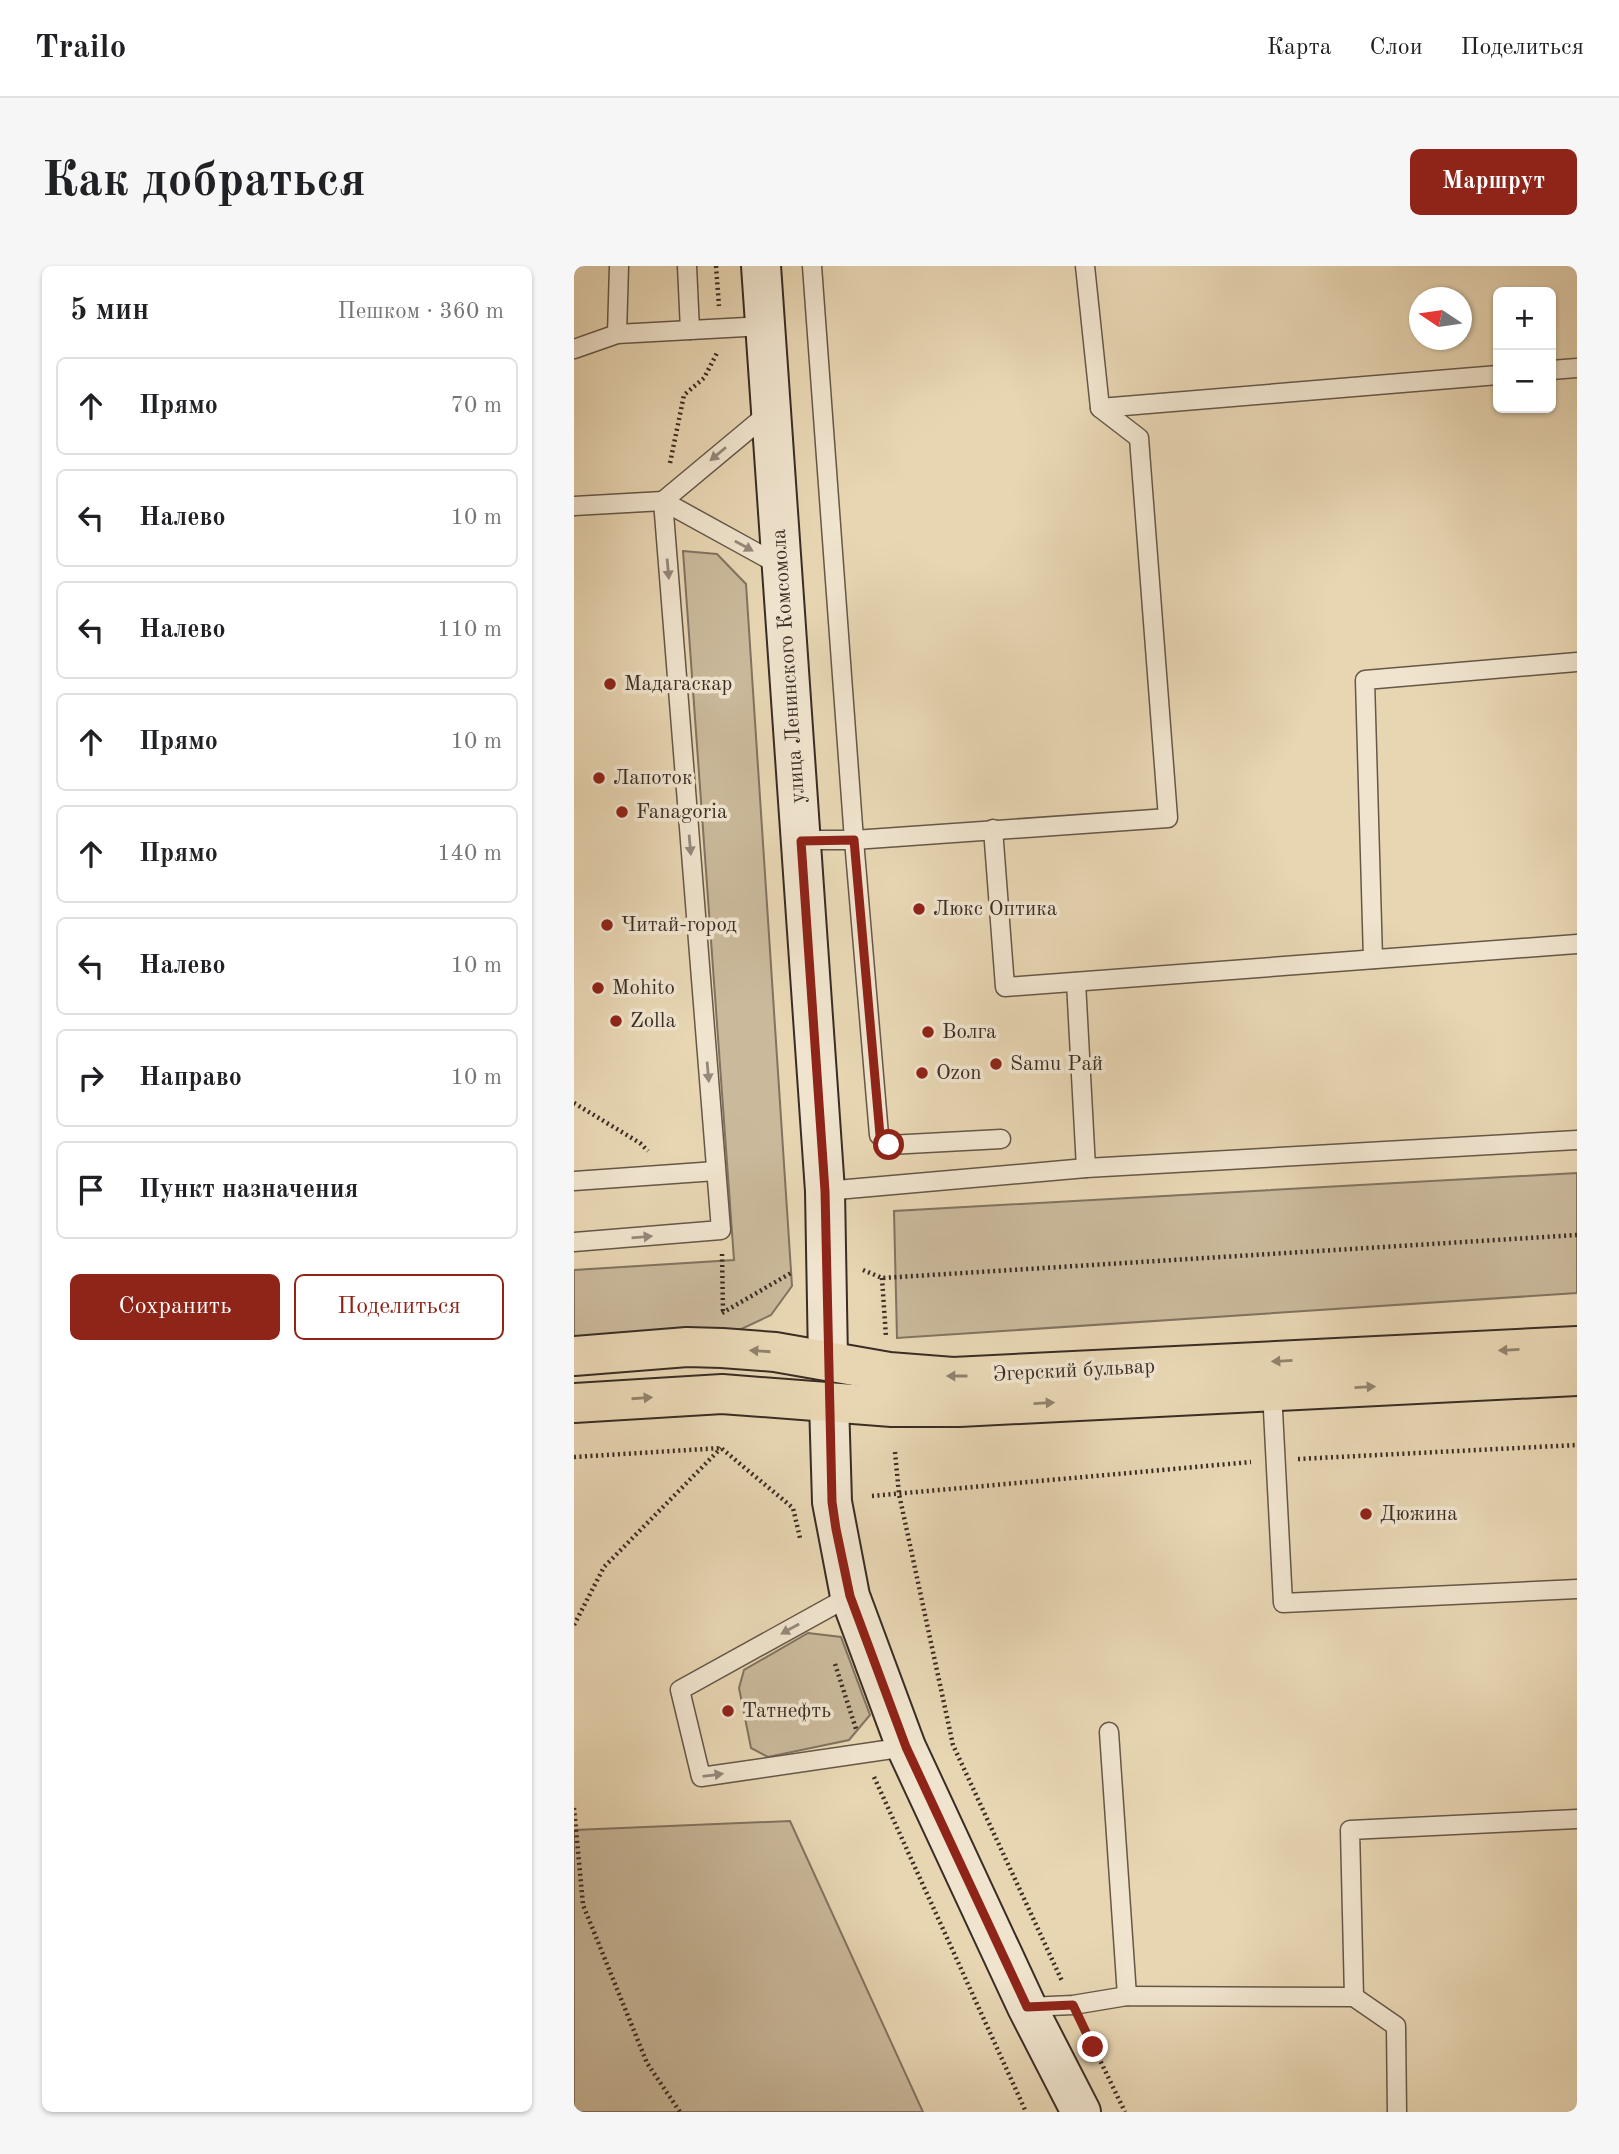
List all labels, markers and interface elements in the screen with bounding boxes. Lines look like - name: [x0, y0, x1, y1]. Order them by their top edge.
- text: Trailo: [35, 32, 126, 65]
- text: Карта: [1267, 36, 1332, 60]
- text: Слои: [1370, 36, 1423, 60]
- text: Поделиться: [1461, 36, 1584, 60]
- button: Маршрут: [1410, 149, 1577, 215]
- text: Как добраться: [42, 158, 366, 207]
- north arrow: [1409, 287, 1472, 350]
- map controls: [1493, 287, 1556, 413]
- button: +: [1493, 287, 1556, 350]
- text: 5 мин: [70, 296, 149, 326]
- text: Пешком · 360 m: [338, 300, 504, 323]
- button: −: [1493, 350, 1556, 413]
- icon: ahead: [72, 387, 110, 425]
- text: Прямо: [139, 393, 218, 419]
- text: 70 m: [451, 394, 502, 417]
- one-way arrow: [710, 447, 728, 462]
- icon: left: [72, 499, 110, 537]
- text: Налево: [139, 505, 226, 531]
- text: 10 m: [451, 506, 502, 529]
- street label: улица Ленинского Комсомола: [769, 528, 809, 804]
- one-way arrow: [734, 540, 754, 552]
- one-way arrow: [663, 558, 674, 580]
- icon: left: [72, 611, 110, 649]
- text: Налево: [139, 617, 226, 643]
- text: 110 m: [437, 618, 502, 641]
- place label: Мадагаскар: [624, 674, 732, 695]
- marker: Мадагаскар: [602, 676, 618, 692]
- icon: ahead: [72, 723, 110, 761]
- text: Прямо: [139, 729, 218, 755]
- text: 10 m: [451, 730, 502, 753]
- place label: Лапоток: [613, 768, 693, 789]
- marker: Лапоток: [591, 770, 607, 786]
- place label: Fanagoria: [636, 802, 727, 823]
- marker: Fanagoria: [614, 804, 630, 820]
- one-way arrow: [685, 834, 696, 856]
- icon: ahead: [72, 835, 110, 873]
- text: Прямо: [139, 841, 218, 867]
- text: 140 m: [437, 842, 502, 865]
- place label: Люкс Оптика: [933, 899, 1057, 920]
- marker: Люкс Оптика: [911, 901, 927, 917]
- place label: Читай-город: [621, 915, 737, 936]
- marker: Читай-город: [599, 917, 615, 933]
- icon: left: [72, 947, 110, 985]
- text: Налево: [139, 953, 226, 979]
- text: 10 m: [451, 954, 502, 977]
- place label: Mohito: [612, 978, 675, 999]
- marker: Mohito: [590, 980, 606, 996]
- place label: Zolla: [630, 1011, 676, 1032]
- marker: Zolla: [608, 1013, 624, 1029]
- place label: Волга: [942, 1022, 996, 1043]
- marker: Волга: [920, 1024, 936, 1040]
- place label: Samu Рай: [1010, 1054, 1103, 1075]
- marker: Samu Рай: [988, 1056, 1004, 1072]
- icon: right: [72, 1059, 110, 1097]
- one-way arrow: [703, 1061, 714, 1083]
- place label: Ozon: [936, 1063, 982, 1084]
- text: Направо: [139, 1065, 242, 1091]
- marker: Ozon: [914, 1065, 930, 1081]
- text: 10 m: [451, 1066, 502, 1089]
- route start: [873, 1129, 904, 1160]
- icon: arrive: [72, 1171, 110, 1209]
- text: Пункт назначения: [139, 1177, 358, 1203]
- one-way arrow: [631, 1231, 653, 1242]
- button: Сохранить: [70, 1274, 280, 1340]
- button: Поделиться: [294, 1274, 504, 1340]
- one-way arrow: [1498, 1344, 1520, 1355]
- one-way arrow: [749, 1345, 771, 1356]
- street label: Эгерский бульвар: [992, 1356, 1156, 1386]
- one-way arrow: [1270, 1356, 1292, 1367]
- one-way arrow: [945, 1370, 967, 1382]
- one-way arrow: [1354, 1381, 1376, 1392]
- one-way arrow: [631, 1392, 653, 1403]
- one-way arrow: [1033, 1397, 1055, 1408]
- place label: Дюжина: [1380, 1504, 1458, 1525]
- marker: Дюжина: [1358, 1506, 1374, 1522]
- one-way arrow: [781, 1623, 800, 1635]
- place label: Татнефть: [742, 1701, 831, 1722]
- marker: Татнефть: [720, 1703, 736, 1719]
- one-way arrow: [702, 1769, 724, 1780]
- route end: [1077, 2031, 1108, 2062]

